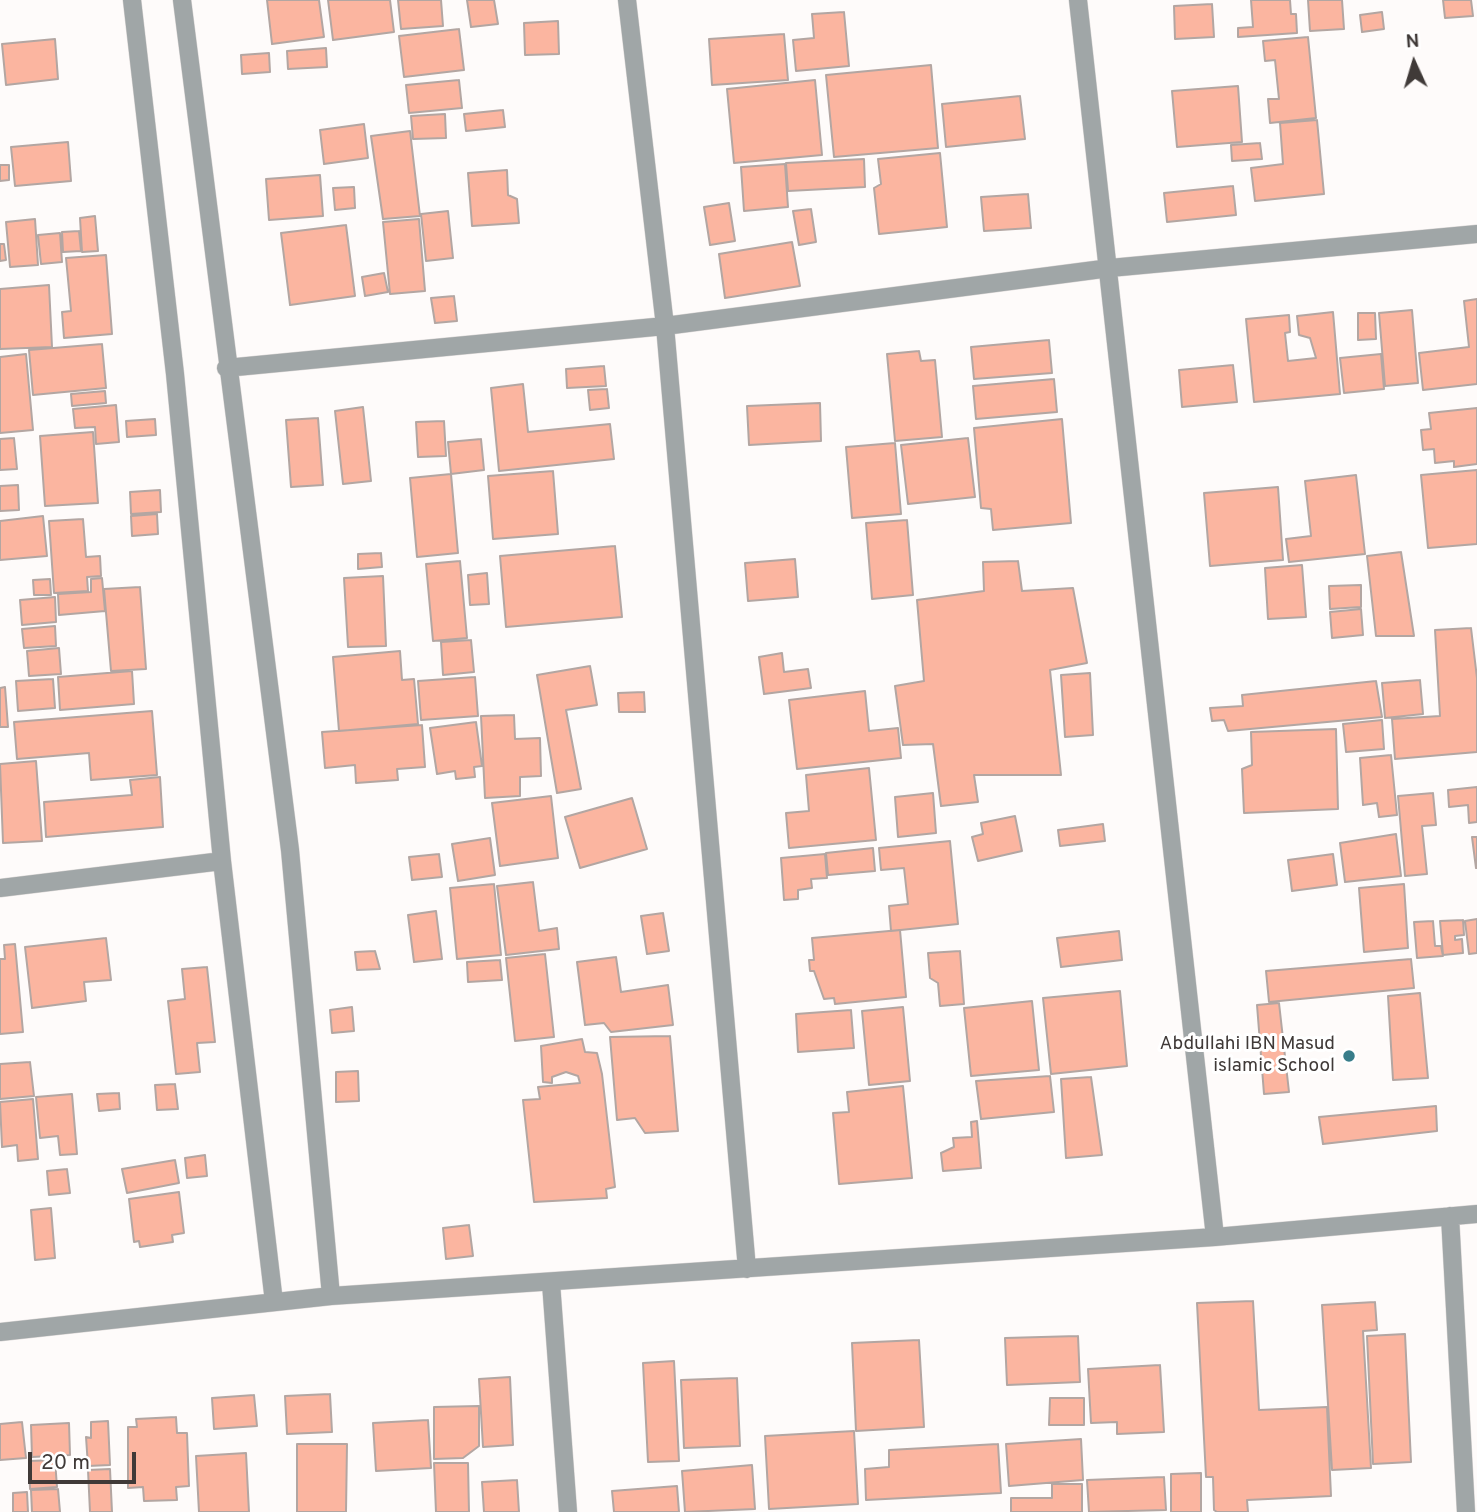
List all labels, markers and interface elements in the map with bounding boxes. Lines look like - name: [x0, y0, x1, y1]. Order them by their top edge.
- north arrow: [1379, 28, 1449, 98]
- text: N: [1405, 30, 1420, 54]
- place label: Abdullahi IBN Masud islamic School: [1160, 1034, 1335, 1078]
- marker: Abdullahi IBN Masud islamic School: [1341, 1048, 1357, 1064]
- scale bar: [32, 1438, 140, 1482]
- text: 20 m: [41, 1450, 90, 1477]

